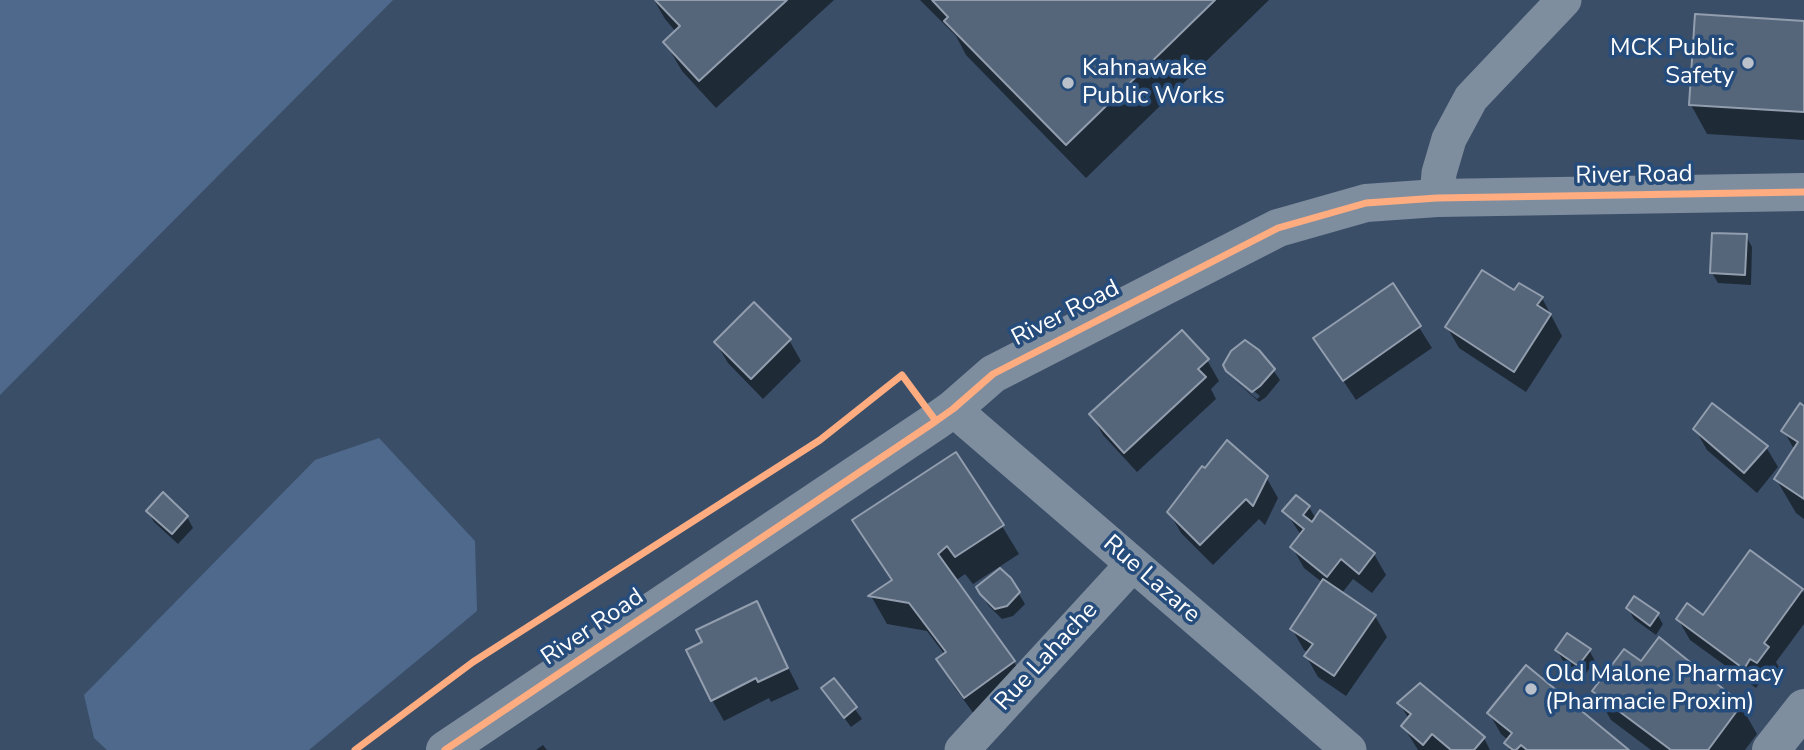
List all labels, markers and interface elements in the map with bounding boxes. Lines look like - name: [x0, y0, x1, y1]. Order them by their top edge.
- place label: MCK Public Safety: [1610, 35, 1734, 91]
- place label: Kahnawake Public Works: [1082, 55, 1225, 111]
- marker: MCK Public Safety: [1740, 55, 1756, 71]
- marker: Kahnawake Public Works: [1060, 75, 1076, 91]
- street label: River Road: [1575, 161, 1693, 191]
- street label: River Road: [1007, 275, 1125, 353]
- street label: Rue Lazare: [1097, 530, 1205, 630]
- street label: River Road: [536, 583, 650, 673]
- street label: Rue Lahache: [989, 597, 1105, 717]
- place label: Old Malone Pharmacy (Pharmacie Proxim): [1545, 661, 1784, 717]
- marker: Old Malone Pharmacy (Pharmacie Proxim): [1523, 681, 1539, 697]

